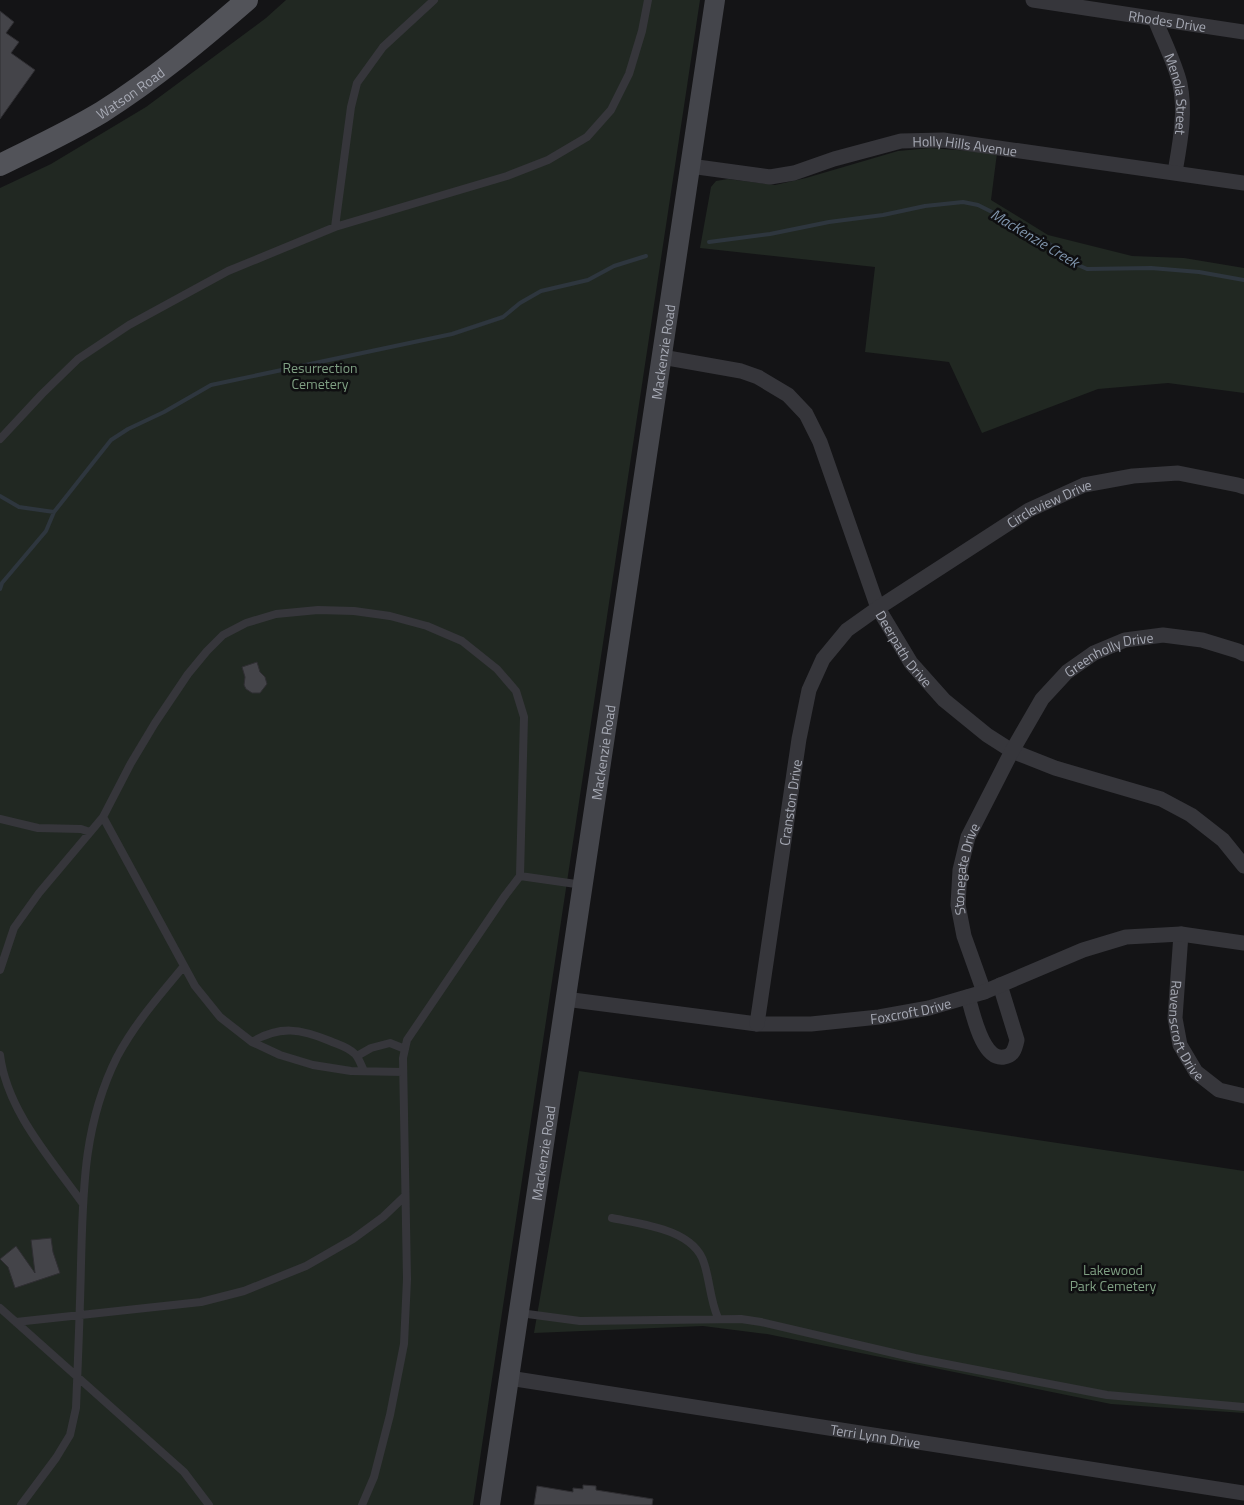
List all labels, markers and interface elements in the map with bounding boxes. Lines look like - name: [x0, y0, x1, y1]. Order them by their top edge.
- street label: Rhodes Drive: [1127, 4, 1208, 37]
- street label: Menola Street: [1160, 50, 1193, 136]
- street label: Watson Road: [92, 61, 169, 124]
- street label: Holly Hills Avenue: [912, 130, 1019, 161]
- water label: MacKenzie Creek: [987, 203, 1085, 275]
- street label: Mackenzie Road: [645, 303, 680, 401]
- park label: Resurrection Cemetery: [282, 357, 358, 394]
- street label: Circleview Drive: [1002, 473, 1093, 533]
- street label: Deerpath Drive: [871, 606, 938, 691]
- street label: Greenholly Drive: [1059, 626, 1154, 682]
- street label: Mackenzie Road: [585, 703, 620, 801]
- street label: Cranston Drive: [773, 758, 806, 847]
- street label: Stonegate Drive: [947, 819, 984, 917]
- street label: Ravenscroft Drive: [1165, 980, 1209, 1085]
- street label: Foxcroft Drive: [869, 992, 953, 1028]
- street label: Mackenzie Road: [525, 1104, 560, 1202]
- park label: Lakewood Park Cemetery: [1070, 1259, 1157, 1296]
- street label: Terri Lynn Drive: [829, 1418, 922, 1453]

